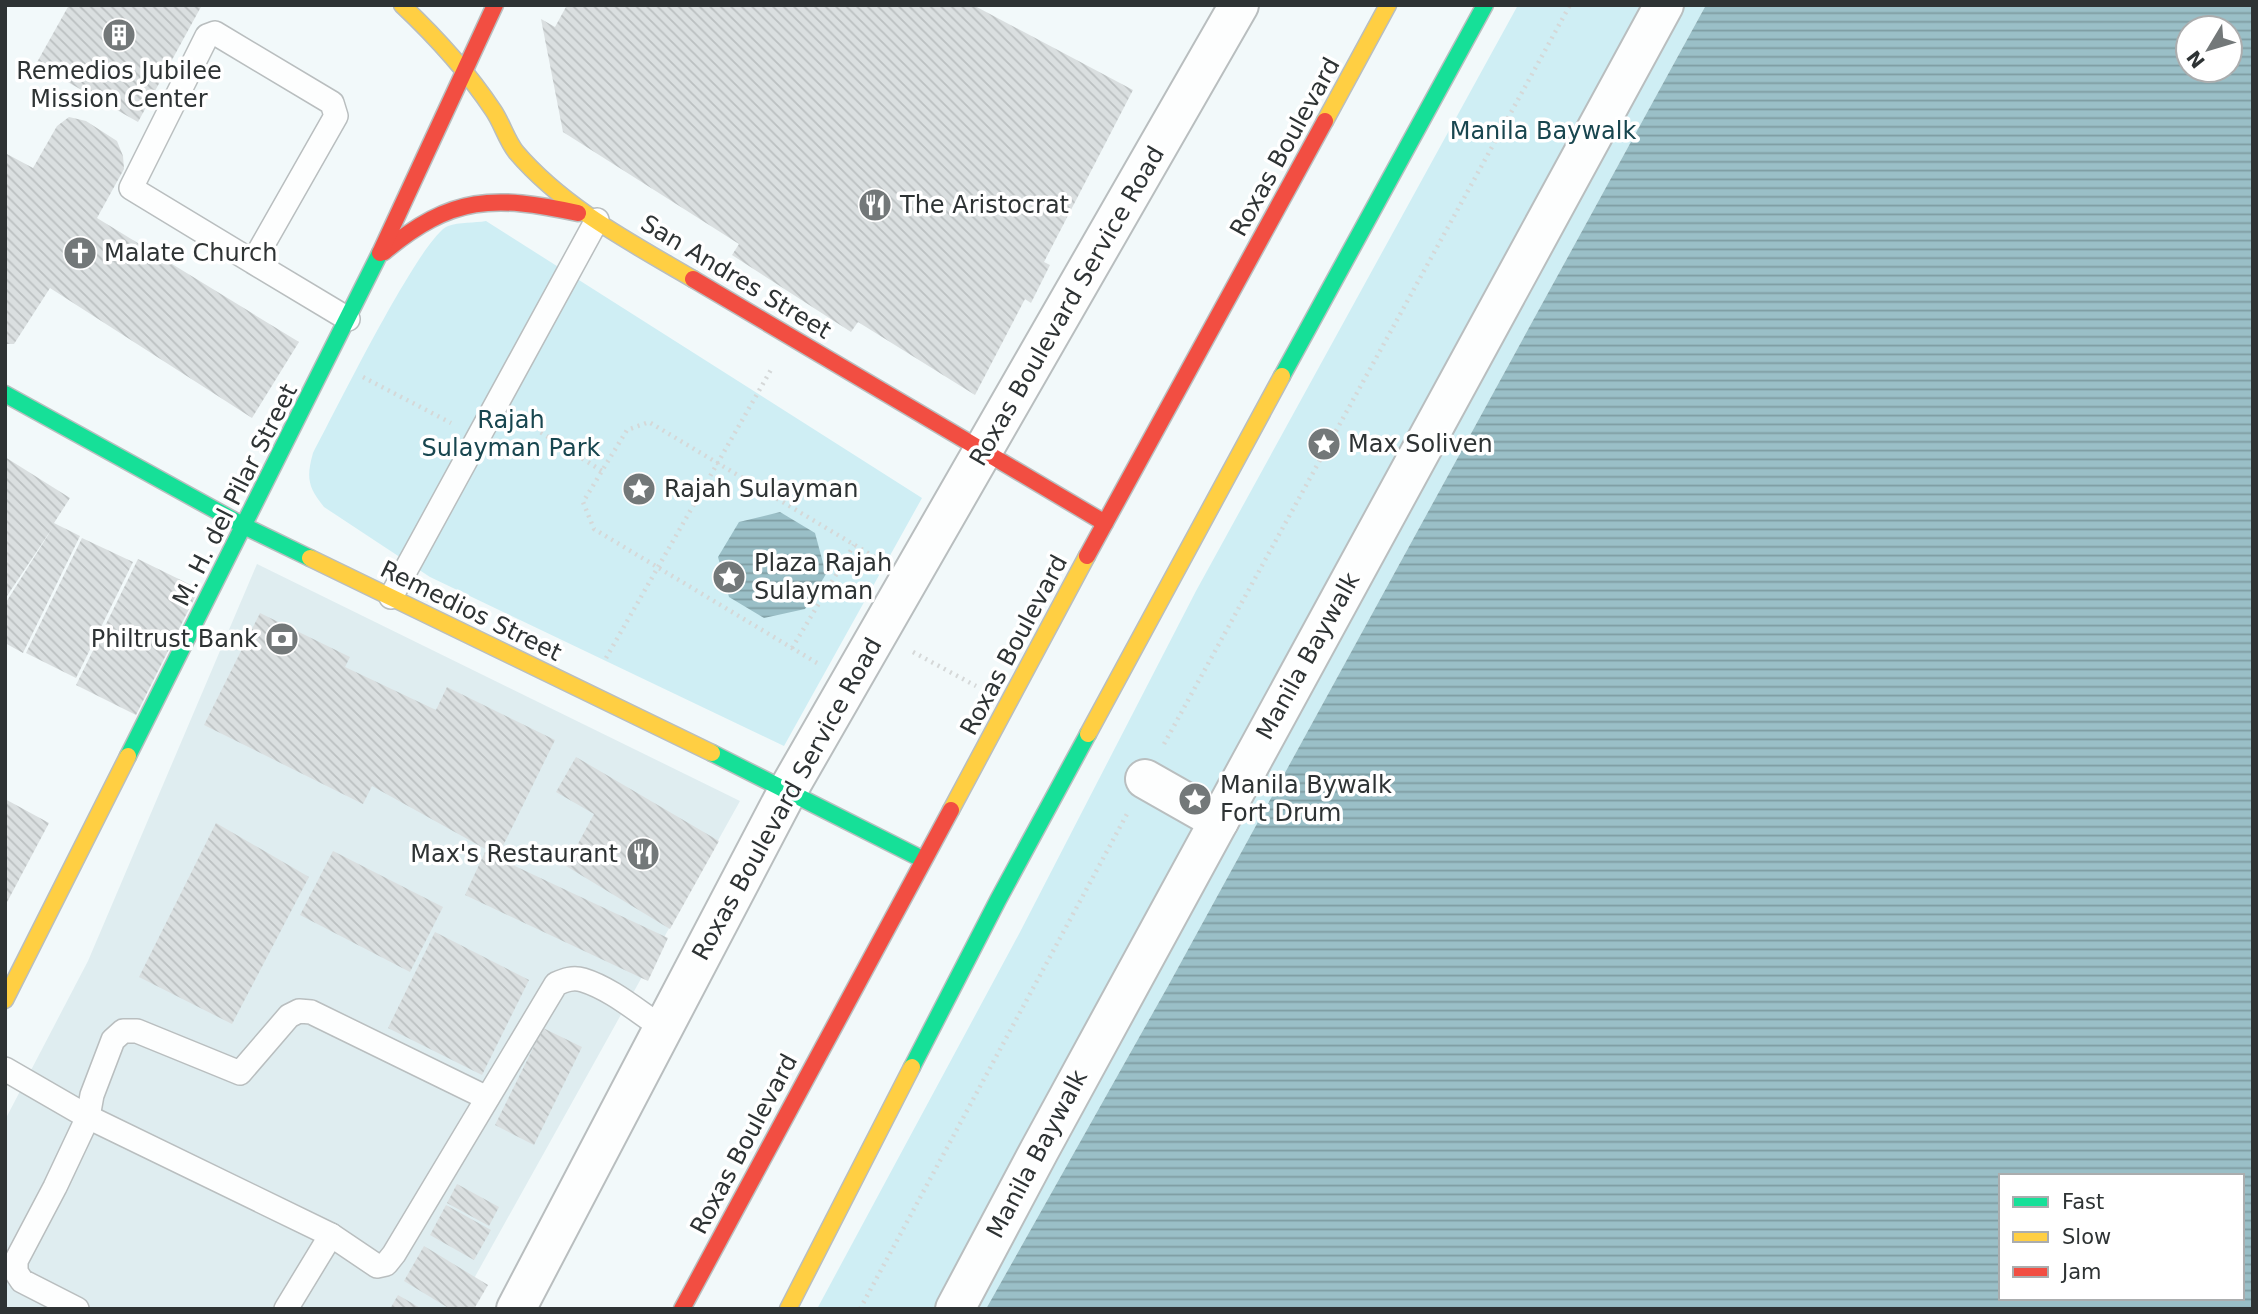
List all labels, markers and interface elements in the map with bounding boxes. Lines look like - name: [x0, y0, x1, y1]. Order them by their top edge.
- north arrow: [2174, 14, 2244, 84]
- building icon: Remedios Jubilee Mission Center: [100, 16, 138, 54]
- text: N: [2182, 46, 2209, 73]
- street label: Roxas Boulevard: [1224, 53, 1346, 241]
- place label: Remedios Jubilee Mission Center: [16, 57, 222, 113]
- park label: Manila Baywalk: [1450, 117, 1636, 145]
- street label: Roxas Boulevard Service Road: [964, 141, 1170, 471]
- restaurant icon: The Aristocrat: [856, 186, 894, 224]
- place label: The Aristocrat: [899, 191, 1069, 219]
- street label: San Andres Street: [636, 209, 836, 345]
- church icon: Malate Church: [61, 234, 99, 272]
- place label: Malate Church: [104, 239, 278, 267]
- street label: M. H. del Pilar Street: [167, 379, 303, 611]
- park label: Rajah Sulayman Park: [422, 406, 601, 462]
- place icon: Max Soliven: [1305, 425, 1343, 463]
- place label: Max Soliven: [1348, 430, 1493, 458]
- place icon: Rajah Sulayman: [620, 470, 658, 508]
- place label: Rajah Sulayman: [664, 475, 858, 503]
- place label: Plaza Rajah Sulayman: [754, 549, 892, 605]
- street label: Roxas Boulevard: [955, 550, 1073, 740]
- street label: Remedios Street: [376, 555, 566, 667]
- place icon: Plaza Rajah Sulayman: [710, 558, 748, 596]
- street label: Manila Baywalk: [1251, 568, 1366, 744]
- bank icon: Philtrust Bank: [263, 620, 301, 658]
- place label: Philtrust Bank: [91, 625, 258, 653]
- street label: Roxas Boulevard Service Road: [686, 633, 888, 965]
- place label: Manila Bywalk Fort Drum: [1220, 771, 1392, 827]
- place icon: Manila Bywalk Fort Drum: [1176, 780, 1214, 818]
- restaurant icon: Max's Restaurant: [624, 835, 662, 873]
- place label: Max's Restaurant: [410, 840, 618, 868]
- street label: Roxas Boulevard: [685, 1049, 803, 1239]
- street label: Manila Baywalk: [981, 1065, 1093, 1243]
- legend: [1999, 1174, 2244, 1300]
- text: Fast: [2062, 1190, 2104, 1214]
- text: Slow: [2062, 1225, 2111, 1249]
- text: Jam: [2060, 1260, 2102, 1284]

